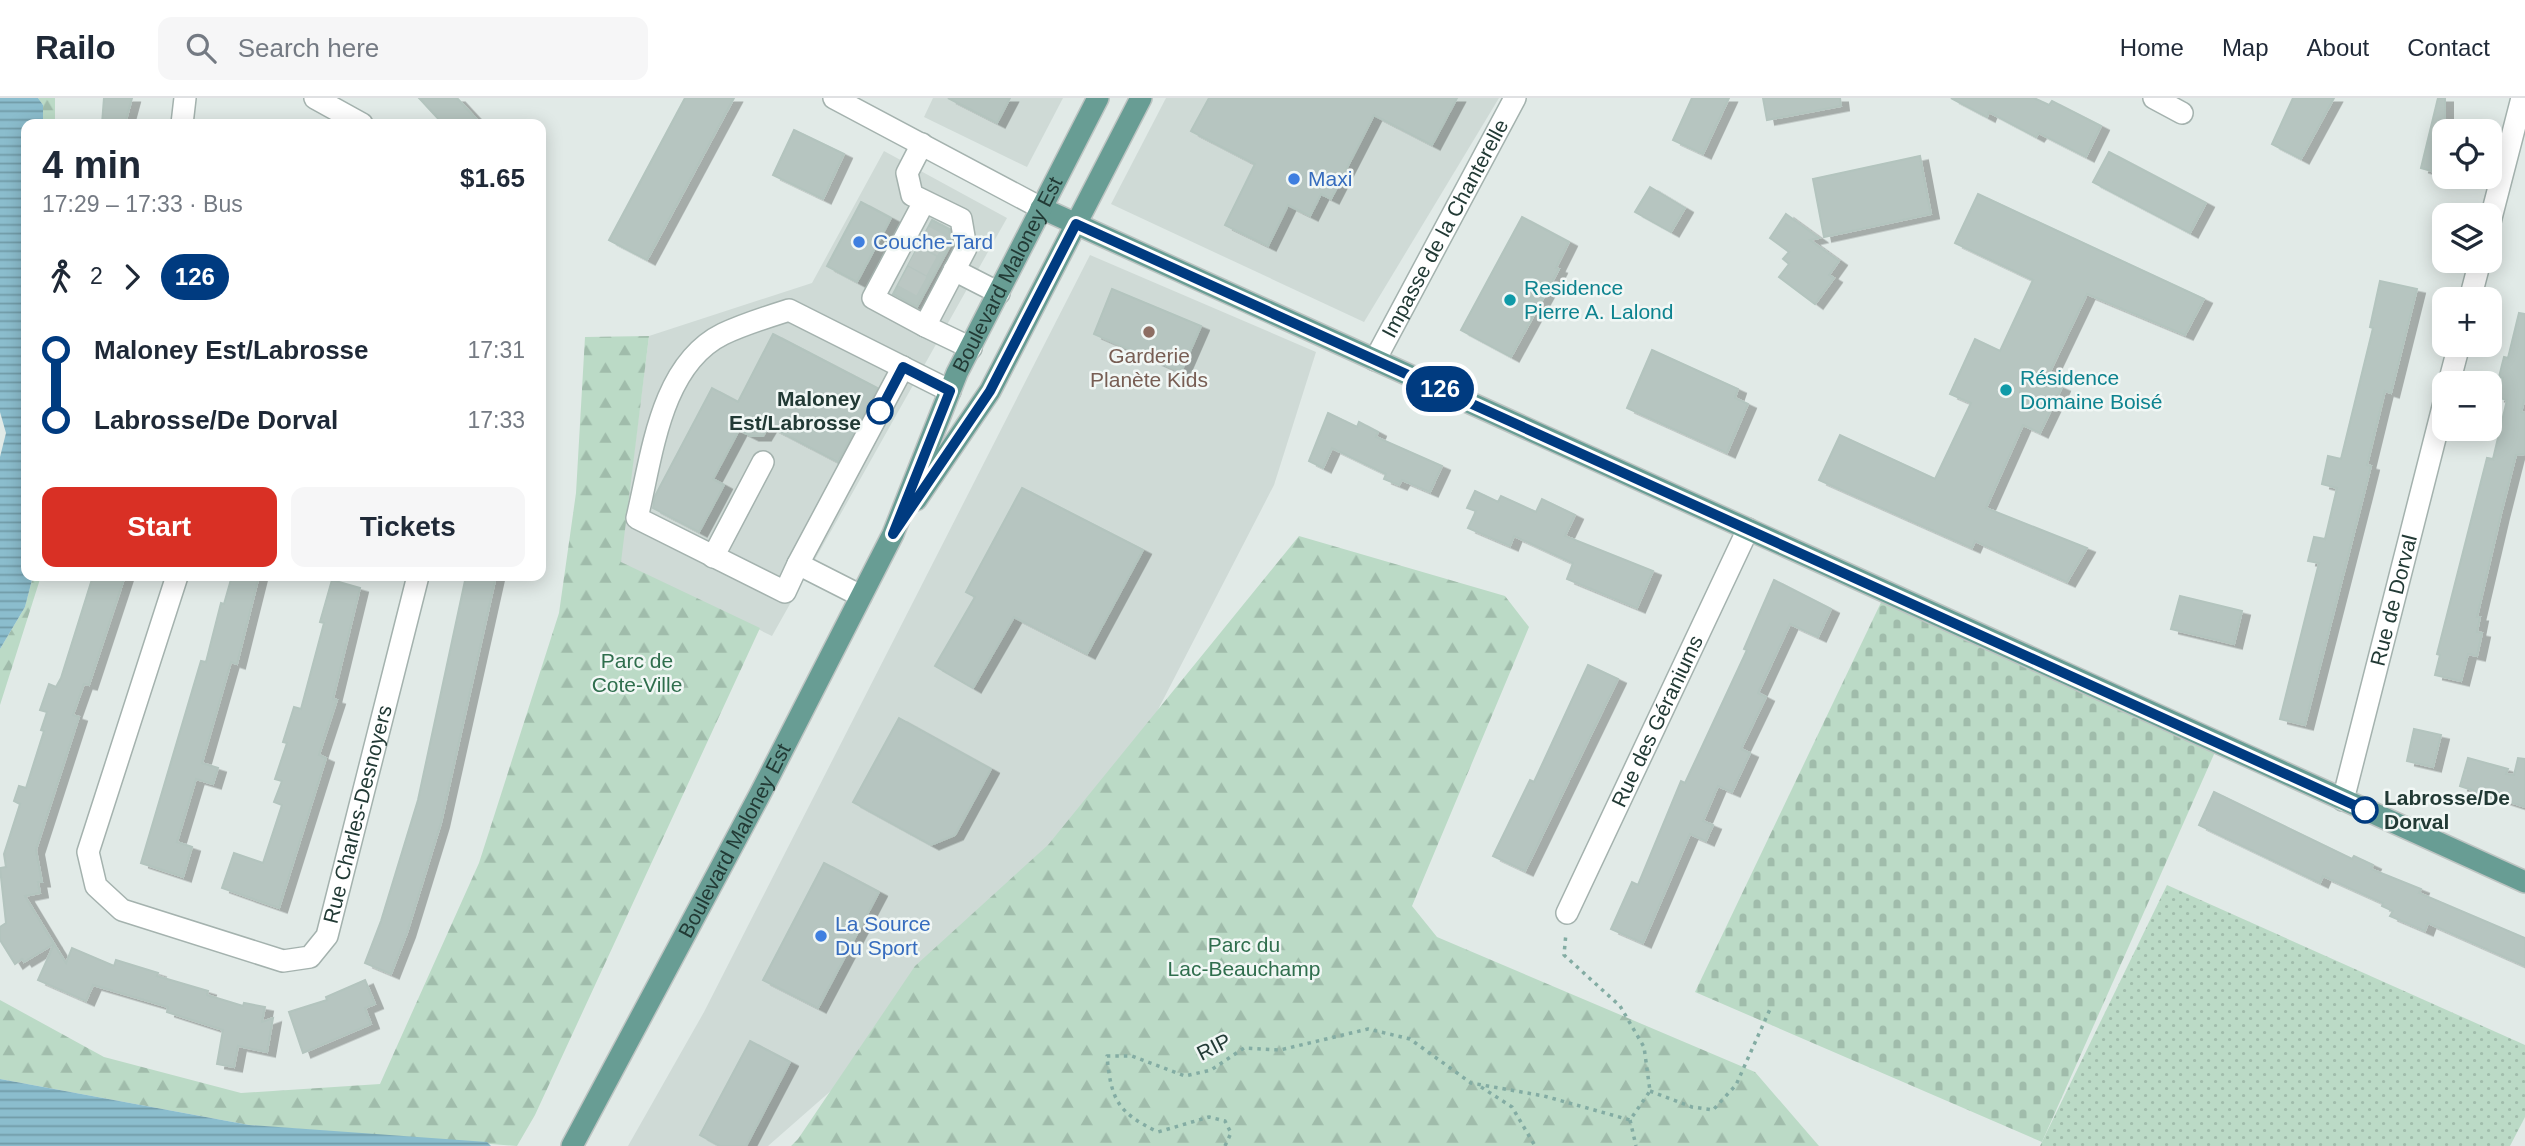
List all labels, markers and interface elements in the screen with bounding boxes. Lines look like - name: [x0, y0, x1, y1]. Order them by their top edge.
- search box: [158, 17, 648, 80]
- text: Railo: [35, 29, 116, 66]
- icon: search: [182, 29, 220, 67]
- text: Search here: [238, 33, 379, 63]
- text: Home: [2120, 34, 2184, 61]
- text: Map: [2222, 34, 2269, 61]
- text: About: [2307, 34, 2369, 61]
- text: Contact: [2407, 34, 2490, 61]
- street label: Impasse de la Chanterelle: [1377, 115, 1512, 341]
- map controls: [2432, 119, 2502, 441]
- button: locate: [2432, 119, 2502, 189]
- text: 4 min: [42, 144, 141, 186]
- text: $1.65: [460, 163, 525, 193]
- place label: Maxi: [1308, 167, 1352, 190]
- marker: Maxi: [1286, 171, 1302, 187]
- street label: Boulevard Maloney Est: [948, 173, 1067, 376]
- text: 17:29 – 17:33 · Bus: [42, 191, 243, 217]
- button: layers: [2432, 203, 2502, 273]
- place label: Couche-Tard: [873, 230, 993, 253]
- marker: Couche-Tard: [851, 234, 867, 250]
- icon: walk: [42, 258, 80, 296]
- icon: forward: [113, 258, 151, 296]
- text: 2: [90, 263, 103, 289]
- text: 126: [175, 263, 215, 290]
- place label: Residence Pierre A. Lalond: [1524, 276, 1673, 323]
- button: +: [2432, 287, 2502, 357]
- marker: Residence Pierre A. Lalond: [1502, 292, 1518, 308]
- marker: Garderie Planète Kids: [1141, 324, 1157, 340]
- text: Maloney Est/Labrosse: [94, 335, 369, 365]
- text: 17:31: [467, 337, 525, 363]
- place label: Garderie Planète Kids: [1090, 344, 1208, 391]
- line badge: 126: [1400, 366, 1480, 412]
- place label: Résidence Domaine Boisé: [2020, 366, 2162, 413]
- button: −: [2432, 371, 2502, 441]
- text: 126: [1420, 375, 1460, 402]
- marker: Résidence Domaine Boisé: [1998, 382, 2014, 398]
- place label: Maloney Est/Labrosse: [729, 387, 861, 434]
- marker: Maloney Est/Labrosse: [867, 398, 893, 424]
- text: Labrosse/De Dorval: [94, 405, 338, 435]
- text: 17:33: [467, 407, 525, 433]
- button: Start: [42, 487, 277, 567]
- button: Tickets: [291, 487, 525, 567]
- street label: Rue de Dorval: [2366, 532, 2421, 668]
- street label: Rue des Géraniums: [1607, 632, 1707, 810]
- park label: Parc de Cote-Ville: [592, 649, 682, 696]
- street label: Rue Charles-Desnoyers: [319, 703, 396, 926]
- street label: Boulevard Maloney Est: [674, 739, 795, 941]
- place label: Labrosse/De Dorval: [2384, 786, 2510, 833]
- marker: Labrosse/De Dorval: [2352, 797, 2378, 823]
- place label: La Source Du Sport: [835, 912, 931, 959]
- marker: La Source Du Sport: [813, 928, 829, 944]
- park label: Parc du Lac-Beauchamp: [1168, 933, 1320, 980]
- street label: RIP: [1193, 1028, 1235, 1065]

